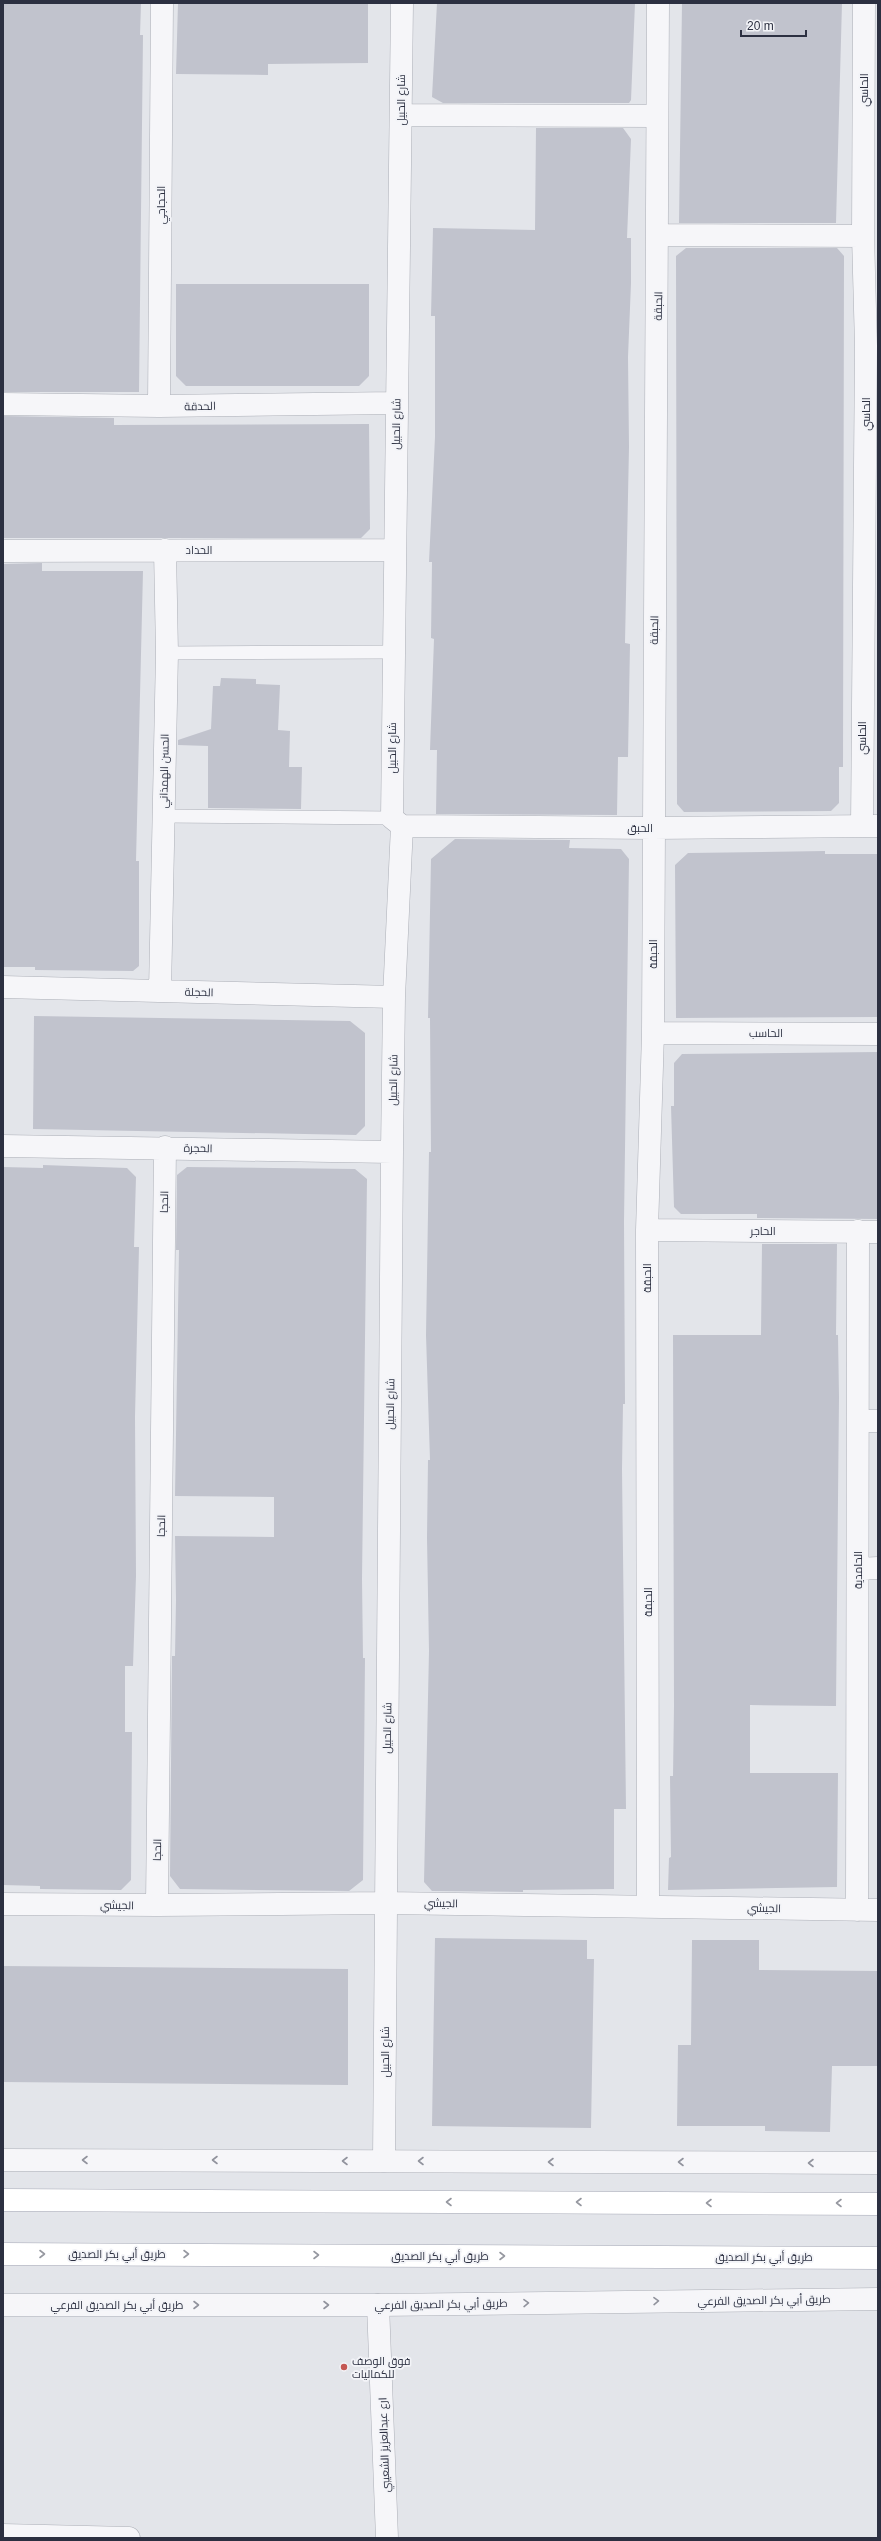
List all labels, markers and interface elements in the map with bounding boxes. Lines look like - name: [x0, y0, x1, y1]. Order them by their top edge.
- scale bar: [741, 12, 806, 38]
- text: 20 m: [747, 19, 774, 33]
- street label: الحاسي: [858, 73, 872, 107]
- street label: شارع الحبيل: [395, 74, 409, 126]
- street label: الحجاجي: [155, 186, 170, 224]
- street label: الحبقة: [652, 291, 664, 321]
- street label: الحاسي: [860, 397, 874, 431]
- street label: شارع الحبيل: [390, 398, 404, 450]
- street label: الحدقة: [184, 400, 216, 412]
- street label: الحداد: [186, 544, 212, 556]
- street label: الحبقة: [648, 615, 660, 645]
- street label: الحاسي: [856, 721, 870, 755]
- street label: شارع الحبيل: [386, 722, 400, 774]
- street label: الحسن الهمذاني: [157, 733, 174, 809]
- street label: الحبق: [627, 822, 653, 835]
- street label: الحبقة: [647, 939, 659, 969]
- street label: الحجلة: [184, 986, 214, 998]
- street label: الحاسب: [749, 1027, 783, 1039]
- street label: شارع الحبيل: [387, 1054, 401, 1106]
- street label: الحجرة: [183, 1142, 213, 1155]
- street label: الحجا: [158, 1191, 170, 1213]
- street label: الحاجر: [749, 1225, 776, 1238]
- street label: الحبقة: [641, 1263, 653, 1293]
- street label: شارع الحبيل: [384, 1378, 398, 1430]
- street label: الحجا: [155, 1515, 167, 1537]
- street label: الحامدية: [852, 1551, 864, 1589]
- street label: الحبقة: [642, 1587, 654, 1617]
- street label: شارع الحبيل: [381, 1702, 395, 1754]
- street label: الحجا: [151, 1839, 163, 1861]
- street label: الجيشي: [424, 1897, 458, 1911]
- street label: الجيشي: [100, 1899, 134, 1913]
- street label: الجيشي: [747, 1902, 781, 1916]
- street label: شارع الحبيل: [379, 2026, 393, 2078]
- one-way arrow: [82, 2156, 88, 2164]
- one-way arrow: [212, 2156, 218, 2164]
- one-way arrow: [342, 2157, 348, 2165]
- one-way arrow: [418, 2157, 424, 2165]
- one-way arrow: [548, 2158, 554, 2166]
- one-way arrow: [678, 2158, 684, 2166]
- one-way arrow: [808, 2159, 814, 2167]
- one-way arrow: [446, 2198, 452, 2206]
- one-way arrow: [576, 2198, 582, 2206]
- one-way arrow: [706, 2199, 712, 2207]
- one-way arrow: [836, 2199, 842, 2207]
- street label: طريق أبي بكر الصديق: [68, 2247, 166, 2263]
- street label: طريق أبي بكر الصديق: [391, 2249, 489, 2265]
- one-way arrow: [39, 2250, 45, 2258]
- one-way arrow: [183, 2250, 189, 2259]
- street label: طريق أبي بكر الصديق: [715, 2250, 813, 2266]
- one-way arrow: [313, 2251, 319, 2259]
- one-way arrow: [499, 2252, 505, 2260]
- street label: طريق أبي بكر الصديق الفرعي: [697, 2292, 831, 2310]
- street label: طريق أبي بكر الصديق الفرعي: [374, 2296, 508, 2314]
- one-way arrow: [653, 2297, 659, 2305]
- street label: طريق أبي بكر الصديق الفرعي: [50, 2298, 184, 2314]
- one-way arrow: [523, 2299, 529, 2307]
- one-way arrow: [193, 2301, 199, 2309]
- one-way arrow: [323, 2301, 329, 2309]
- place label: فوق الوصف للكماليات: [352, 2355, 411, 2380]
- marker: فوق الوصف للكماليات: [339, 2362, 349, 2372]
- street label: ارع عبدالعزيز الشعيبي: [376, 2397, 395, 2493]

